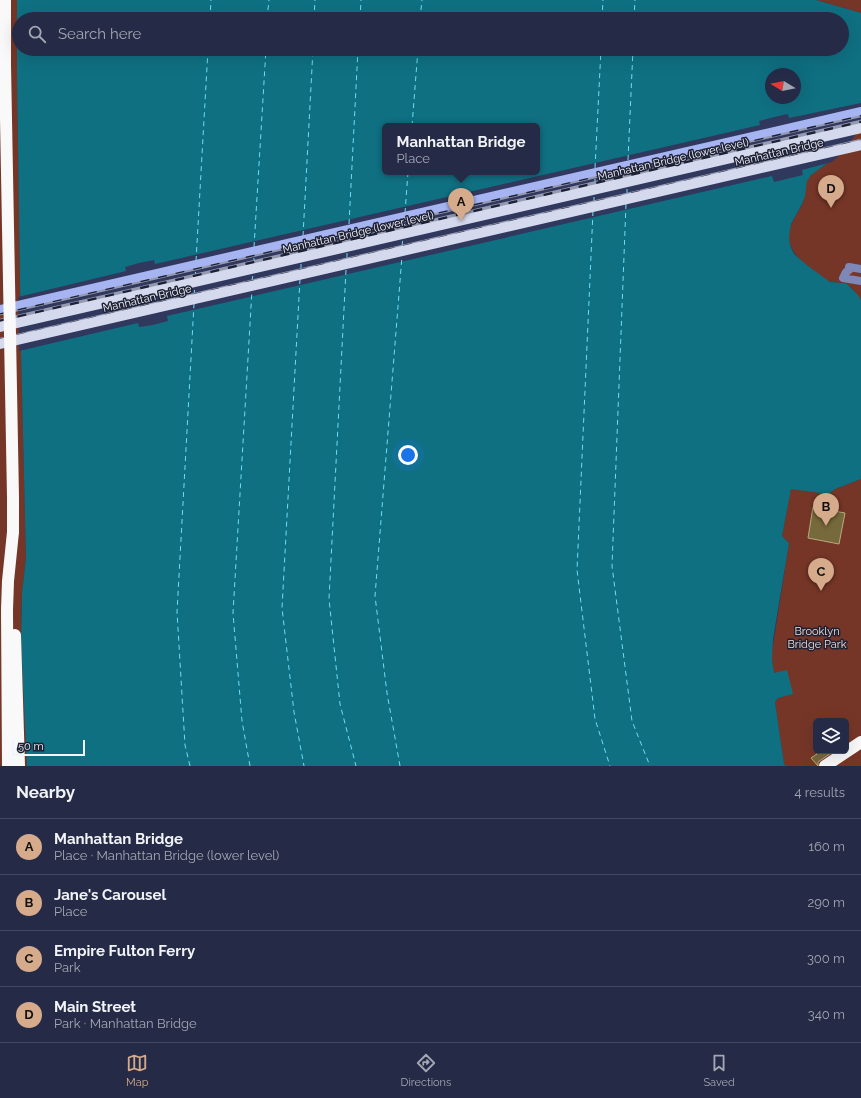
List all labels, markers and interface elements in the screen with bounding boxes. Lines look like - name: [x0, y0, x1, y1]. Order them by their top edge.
- search box: [12, 12, 849, 56]
- icon: search: [26, 23, 48, 45]
- text: Search here: [58, 25, 141, 43]
- north arrow: [765, 68, 801, 104]
- popup: [382, 123, 540, 175]
- text: Manhattan Bridge: [397, 133, 525, 151]
- street label: Manhattan Bridge (lower level): [596, 136, 750, 183]
- street label: Manhattan Bridge: [733, 136, 825, 169]
- text: Place: [397, 151, 430, 166]
- pin: D: [818, 175, 844, 208]
- pin: A: [448, 188, 474, 221]
- street label: Manhattan Bridge (lower level): [281, 209, 435, 256]
- street label: Manhattan Bridge: [101, 282, 193, 315]
- your location: [398, 445, 418, 465]
- pin: B: [813, 493, 839, 526]
- pin: C: [808, 558, 834, 591]
- park label: Brooklyn Bridge Park: [788, 625, 847, 651]
- map controls: [813, 718, 849, 754]
- button: layers: [813, 718, 849, 754]
- scale bar: [12, 738, 85, 757]
- text: 50 m: [18, 740, 44, 753]
- text: Nearby: [16, 782, 75, 802]
- text: 4 results: [794, 785, 845, 800]
- text: Manhattan Bridge: [54, 830, 183, 848]
- text: A: [25, 839, 33, 854]
- text: 160 m: [808, 839, 845, 854]
- text: Place · Manhattan Bridge (lower level): [54, 848, 279, 863]
- text: Jane's Carousel: [54, 886, 166, 904]
- text: B: [25, 895, 33, 910]
- text: 290 m: [807, 895, 845, 910]
- text: Place: [54, 904, 87, 919]
- text: Empire Fulton Ferry: [54, 942, 195, 960]
- text: C: [25, 951, 33, 966]
- text: 300 m: [807, 951, 845, 966]
- text: Park: [54, 960, 81, 975]
- text: Main Street: [54, 998, 136, 1016]
- text: D: [24, 1007, 34, 1022]
- text: 340 m: [808, 1007, 845, 1022]
- text: Park · Manhattan Bridge: [54, 1016, 197, 1031]
- tab: Map: [126, 1052, 148, 1089]
- tab: Directions: [401, 1052, 451, 1089]
- tab: Saved: [703, 1052, 735, 1089]

